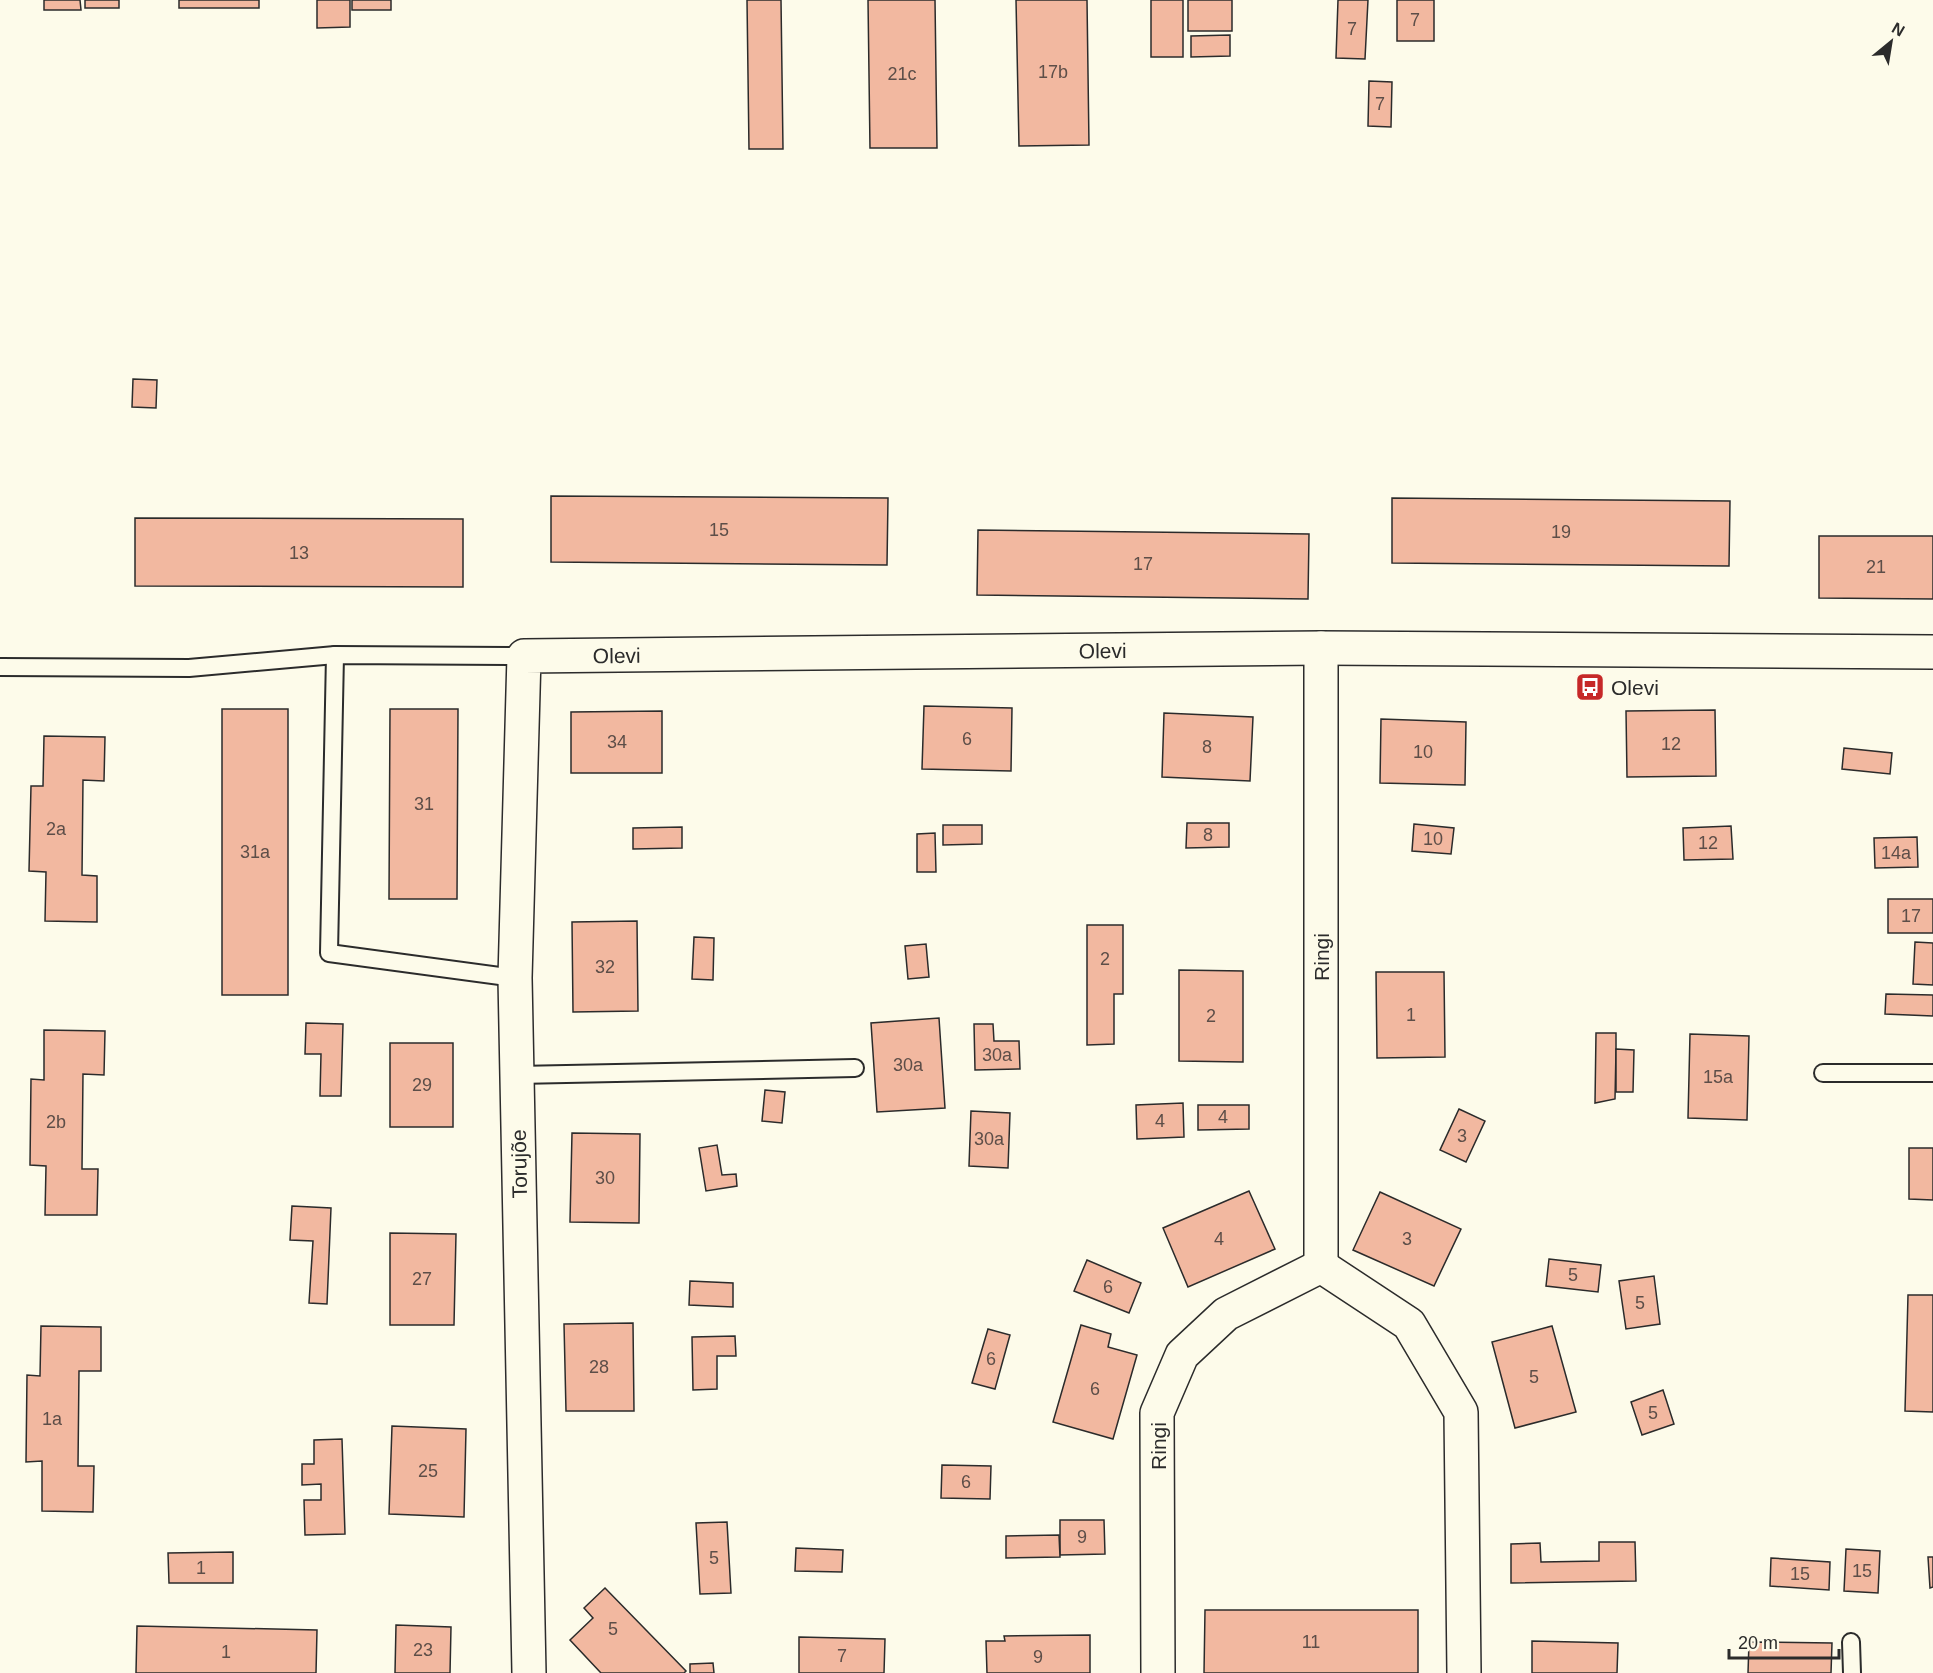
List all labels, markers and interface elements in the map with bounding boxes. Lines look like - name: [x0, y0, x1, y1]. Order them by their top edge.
- house number: 7: [1410, 10, 1420, 30]
- north arrow: [1861, 12, 1921, 72]
- house number: 7: [1347, 19, 1357, 39]
- text: N: [1889, 19, 1908, 40]
- house number: 17b: [1038, 62, 1068, 82]
- house number: 21c: [887, 64, 917, 84]
- house number: 7: [1375, 94, 1385, 114]
- house number: 15: [709, 520, 729, 540]
- house number: 19: [1551, 522, 1571, 542]
- house number: 13: [289, 543, 309, 563]
- house number: 17: [1133, 554, 1153, 574]
- house number: 21: [1866, 557, 1886, 577]
- street label: Olevi: [1079, 638, 1127, 662]
- street label: Olevi: [593, 643, 641, 667]
- bus stop icon: Olevi: [1574, 671, 1606, 703]
- place label: Olevi: [1611, 676, 1659, 699]
- house number: 6: [962, 729, 972, 749]
- house number: 34: [607, 732, 627, 752]
- house number: 12: [1661, 734, 1681, 754]
- house number: 8: [1202, 737, 1212, 757]
- house number: 10: [1413, 742, 1433, 762]
- house number: 31: [414, 794, 434, 814]
- house number: 2a: [46, 819, 67, 839]
- house number: 8: [1203, 825, 1213, 845]
- house number: 10: [1423, 829, 1443, 849]
- house number: 12: [1698, 833, 1718, 853]
- house number: 31a: [240, 842, 271, 862]
- house number: 14a: [1881, 843, 1912, 863]
- house number: 17: [1901, 906, 1921, 926]
- street label: Ringi: [1310, 933, 1333, 981]
- house number: 2: [1100, 949, 1110, 969]
- house number: 32: [595, 957, 615, 977]
- house number: 1: [1406, 1005, 1416, 1025]
- house number: 2: [1206, 1006, 1216, 1026]
- house number: 30a: [982, 1045, 1013, 1065]
- house number: 30a: [893, 1055, 924, 1075]
- house number: 15a: [1703, 1067, 1734, 1087]
- house number: 29: [412, 1075, 432, 1095]
- house number: 4: [1218, 1107, 1228, 1127]
- house number: 4: [1155, 1111, 1165, 1131]
- house number: 2b: [46, 1112, 66, 1132]
- house number: 3: [1457, 1126, 1467, 1146]
- street label: Torujõe: [507, 1129, 531, 1199]
- house number: 30a: [974, 1129, 1005, 1149]
- house number: 30: [595, 1168, 615, 1188]
- house number: 4: [1214, 1229, 1224, 1249]
- house number: 3: [1402, 1229, 1412, 1249]
- house number: 5: [1568, 1265, 1578, 1285]
- house number: 27: [412, 1269, 432, 1289]
- house number: 6: [1103, 1277, 1113, 1297]
- house number: 5: [1635, 1293, 1645, 1313]
- house number: 6: [986, 1349, 996, 1369]
- house number: 28: [589, 1357, 609, 1377]
- house number: 5: [1529, 1367, 1539, 1387]
- house number: 6: [1090, 1379, 1100, 1399]
- house number: 5: [1648, 1403, 1658, 1423]
- house number: 1a: [42, 1409, 63, 1429]
- street label: Ringi: [1147, 1422, 1170, 1470]
- house number: 25: [418, 1461, 438, 1481]
- house number: 6: [961, 1472, 971, 1492]
- house number: 9: [1077, 1527, 1087, 1547]
- house number: 5: [709, 1548, 719, 1568]
- house number: 1: [196, 1558, 206, 1578]
- house number: 15: [1852, 1561, 1872, 1581]
- house number: 15: [1790, 1564, 1810, 1584]
- house number: 5: [608, 1619, 618, 1639]
- scale bar: [1729, 1622, 1838, 1660]
- house number: 11: [1302, 1632, 1320, 1652]
- text: 20 m: [1738, 1633, 1778, 1653]
- house number: 23: [413, 1640, 433, 1660]
- house number: 1: [221, 1642, 231, 1662]
- house number: 7: [837, 1646, 847, 1666]
- house number: 9: [1033, 1647, 1043, 1667]

